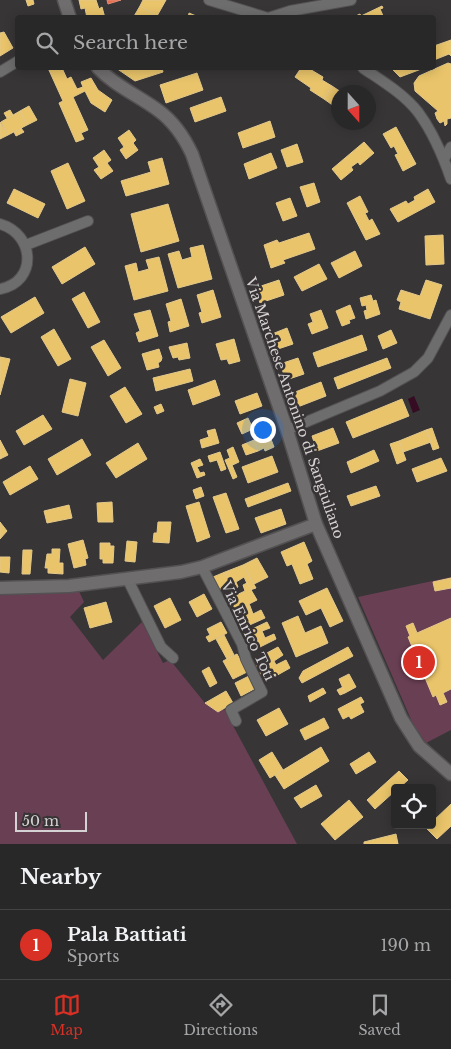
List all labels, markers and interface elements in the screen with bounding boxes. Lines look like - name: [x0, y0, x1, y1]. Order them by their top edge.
- search box: [15, 15, 436, 70]
- icon: search: [33, 29, 61, 57]
- text: Search here: [73, 31, 188, 54]
- north arrow: [331, 85, 376, 130]
- street label: Via Marchese Antonino di Sangiuliano: [241, 274, 348, 541]
- your location: [250, 417, 276, 443]
- street label: Via Enrico Toti: [217, 577, 279, 684]
- pin: 1: [403, 643, 435, 681]
- map controls: [391, 784, 436, 829]
- button: locate: [391, 784, 436, 829]
- scale bar: [15, 809, 88, 832]
- text: 50 m: [22, 812, 59, 830]
- text: Nearby: [20, 864, 101, 890]
- text: Pala Battiati: [67, 923, 187, 946]
- text: 1: [33, 935, 39, 955]
- text: 190 m: [380, 935, 431, 955]
- text: Sports: [67, 946, 120, 966]
- tab: Map: [50, 991, 83, 1039]
- tab: Directions: [183, 991, 258, 1039]
- tab: Saved: [358, 991, 401, 1039]

